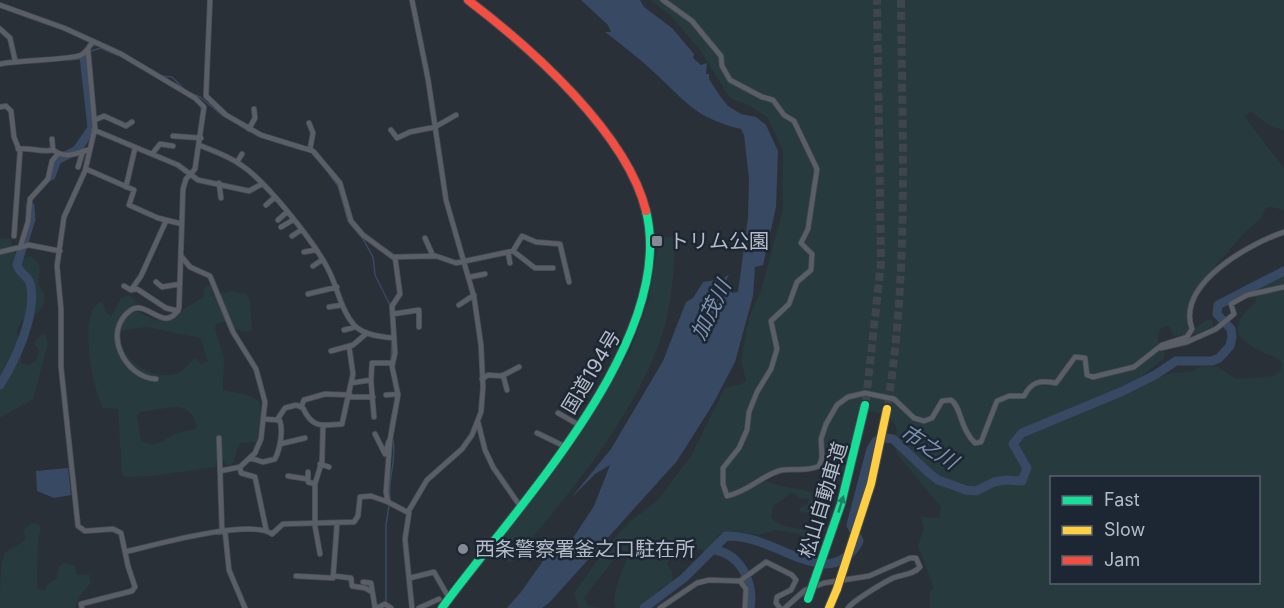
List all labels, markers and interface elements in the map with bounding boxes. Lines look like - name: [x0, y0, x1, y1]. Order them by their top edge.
- place label: トリム公園: [669, 229, 769, 253]
- marker: トリム公園: [650, 234, 664, 248]
- water label: 加茂川: [686, 274, 736, 344]
- street label: 国道194号: [557, 326, 625, 418]
- water label: 市之川: [896, 419, 964, 475]
- street label: 松山自動車道: [794, 439, 852, 561]
- legend: [1050, 476, 1260, 584]
- text: Fast: [1104, 489, 1140, 510]
- one-way arrow: [837, 495, 846, 513]
- text: Slow: [1104, 519, 1145, 540]
- place label: 西条警察署釜之口駐在所: [475, 537, 695, 561]
- marker: 西条警察署釜之口駐在所: [456, 542, 470, 556]
- text: Jam: [1104, 549, 1140, 570]

